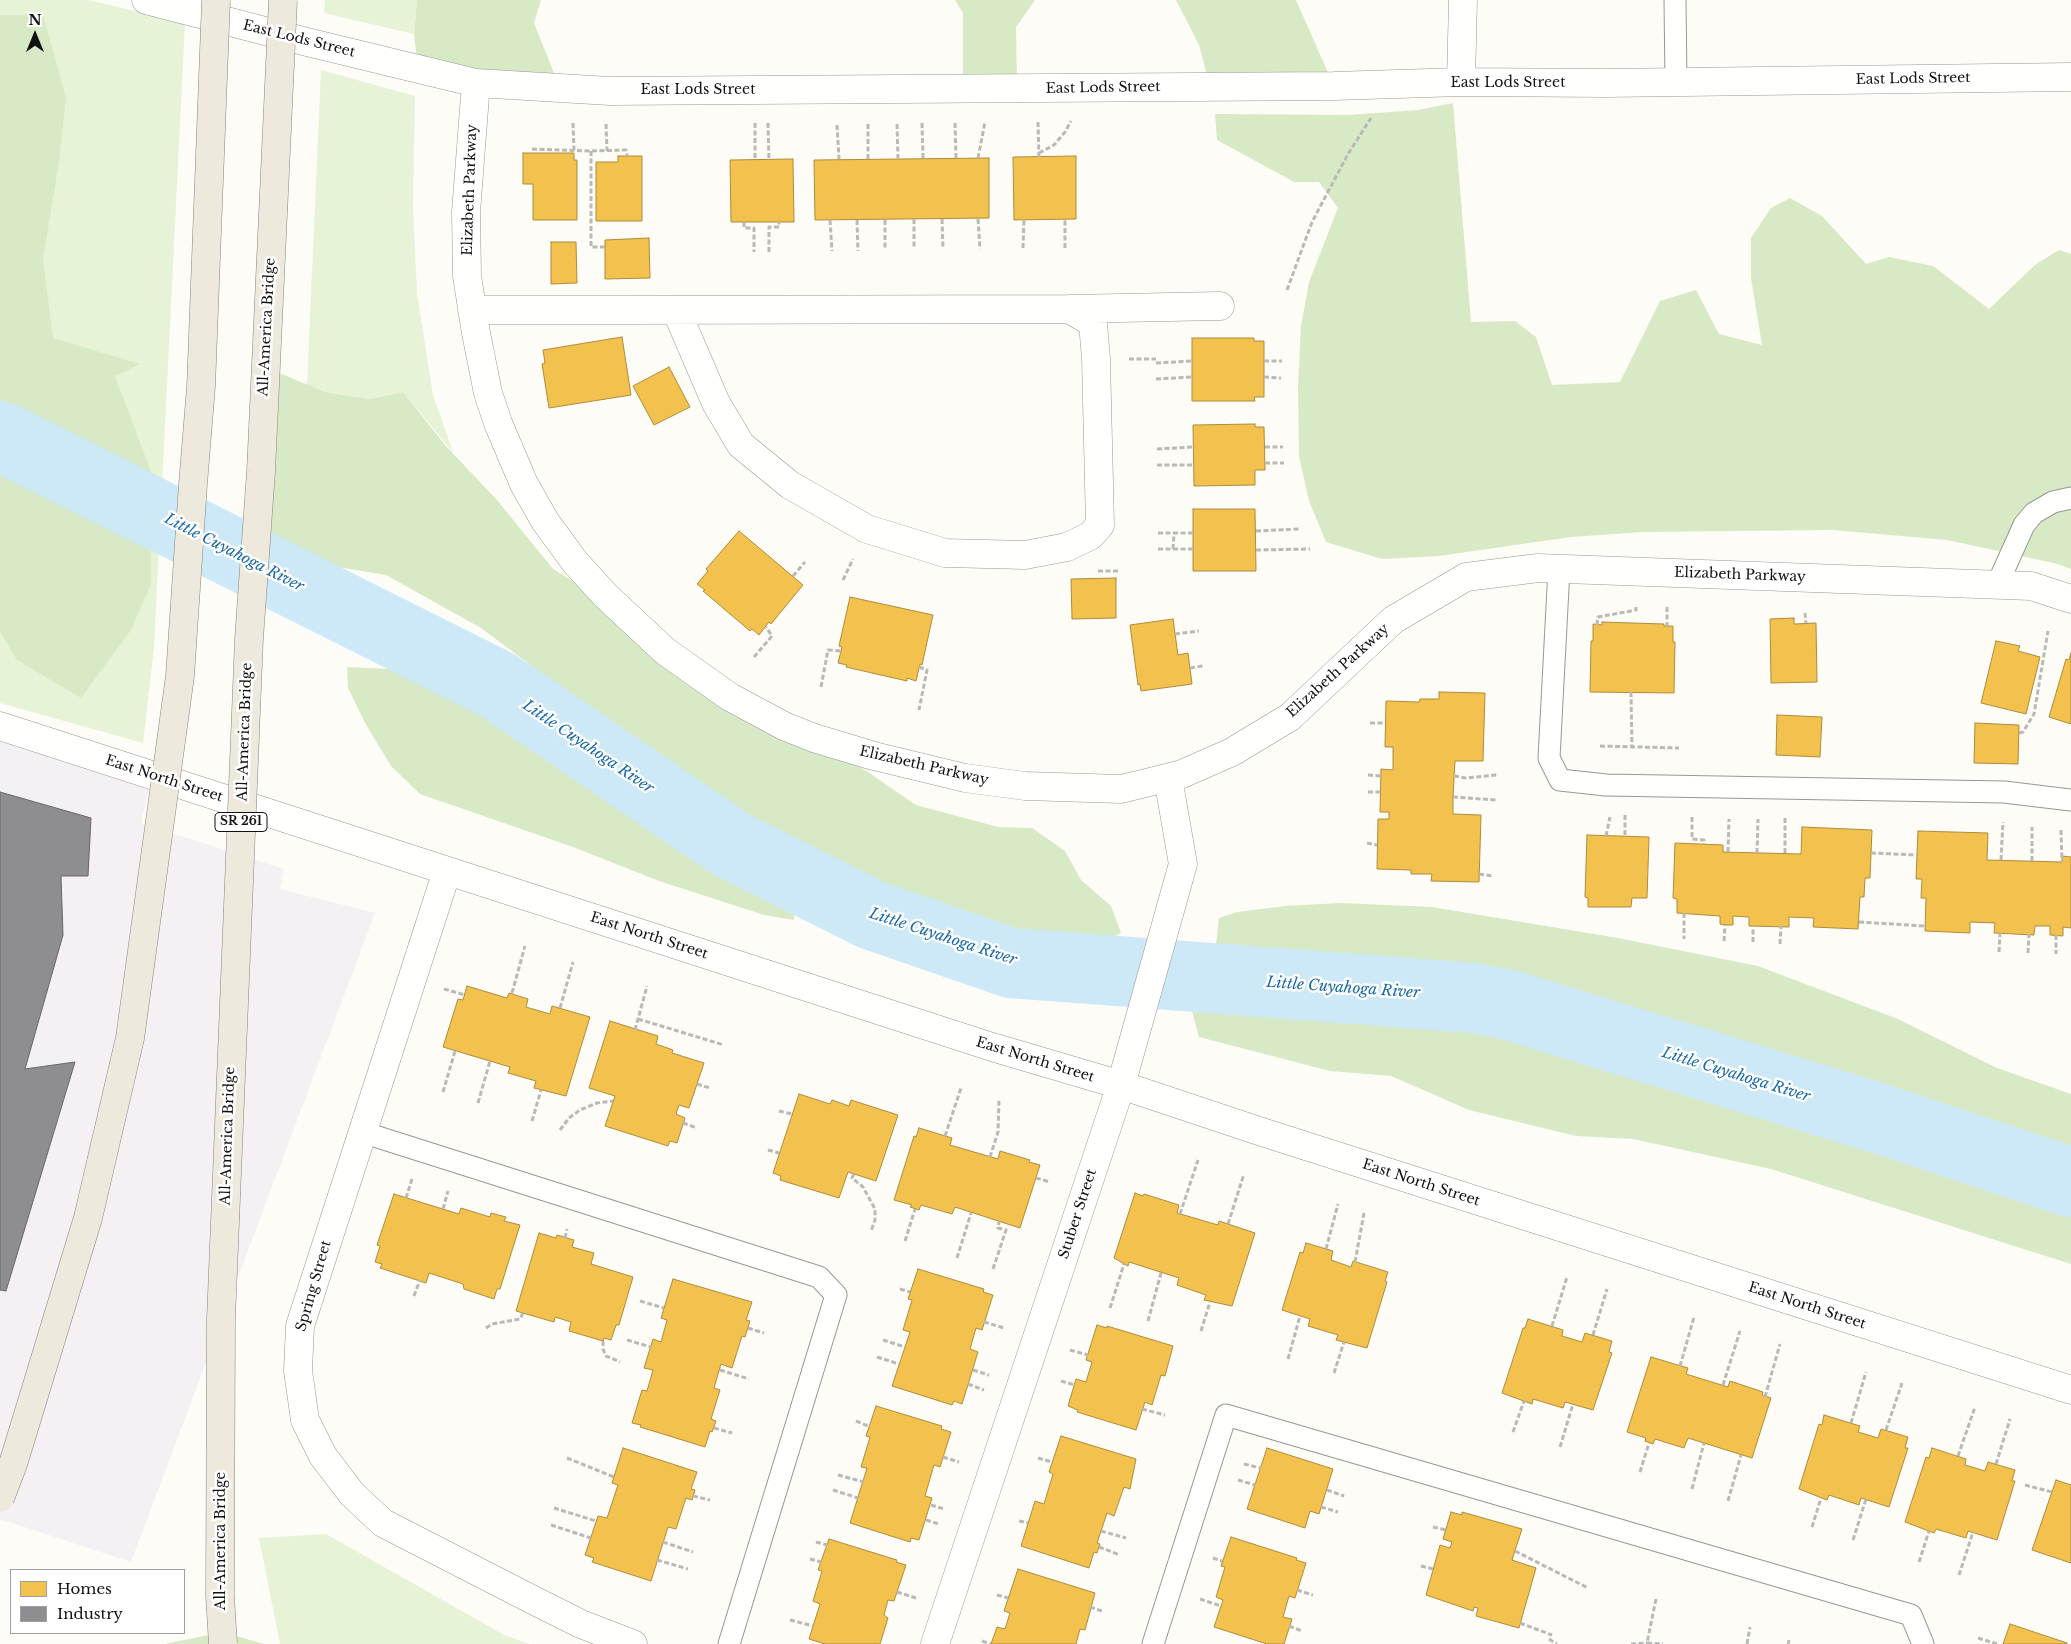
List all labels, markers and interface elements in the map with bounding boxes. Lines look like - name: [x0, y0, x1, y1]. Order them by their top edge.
- north arrow: [10, 10, 60, 60]
- text: N: [28, 11, 42, 29]
- street label: East Lods Street: [241, 17, 357, 61]
- street label: East Lods Street: [1855, 70, 1971, 88]
- street label: East Lods Street: [1451, 75, 1565, 91]
- street label: East Lods Street: [1045, 79, 1161, 97]
- street label: East Lods Street: [641, 82, 755, 98]
- street label: Elizabeth Parkway: [459, 124, 481, 256]
- street label: All-America Bridge: [255, 257, 279, 397]
- water label: Little Cuyahoga River: [161, 510, 307, 596]
- street label: Elizabeth Parkway: [1674, 564, 1806, 586]
- street label: Elizabeth Parkway: [1283, 621, 1393, 721]
- street label: All-America Bridge: [234, 662, 256, 802]
- water label: Little Cuyahoga River: [519, 696, 657, 798]
- street label: Elizabeth Parkway: [858, 743, 990, 789]
- street label: East North Street: [103, 752, 225, 806]
- road number: SR 261: [215, 812, 267, 832]
- water label: Little Cuyahoga River: [867, 905, 1019, 969]
- street label: East North Street: [588, 909, 710, 963]
- water label: Little Cuyahoga River: [1266, 974, 1420, 1002]
- street label: East North Street: [974, 1034, 1096, 1086]
- water label: Little Cuyahoga River: [1660, 1044, 1812, 1106]
- street label: All-America Bridge: [217, 1066, 239, 1206]
- street label: East North Street: [1360, 1156, 1482, 1210]
- street label: Stuber Street: [1056, 1167, 1100, 1261]
- street label: Spring Street: [293, 1238, 335, 1334]
- street label: East North Street: [1746, 1279, 1868, 1333]
- street label: All-America Bridge: [213, 1472, 229, 1610]
- legend: [10, 1569, 185, 1634]
- text: Homes: [57, 1579, 112, 1598]
- text: Industry: [57, 1604, 123, 1623]

